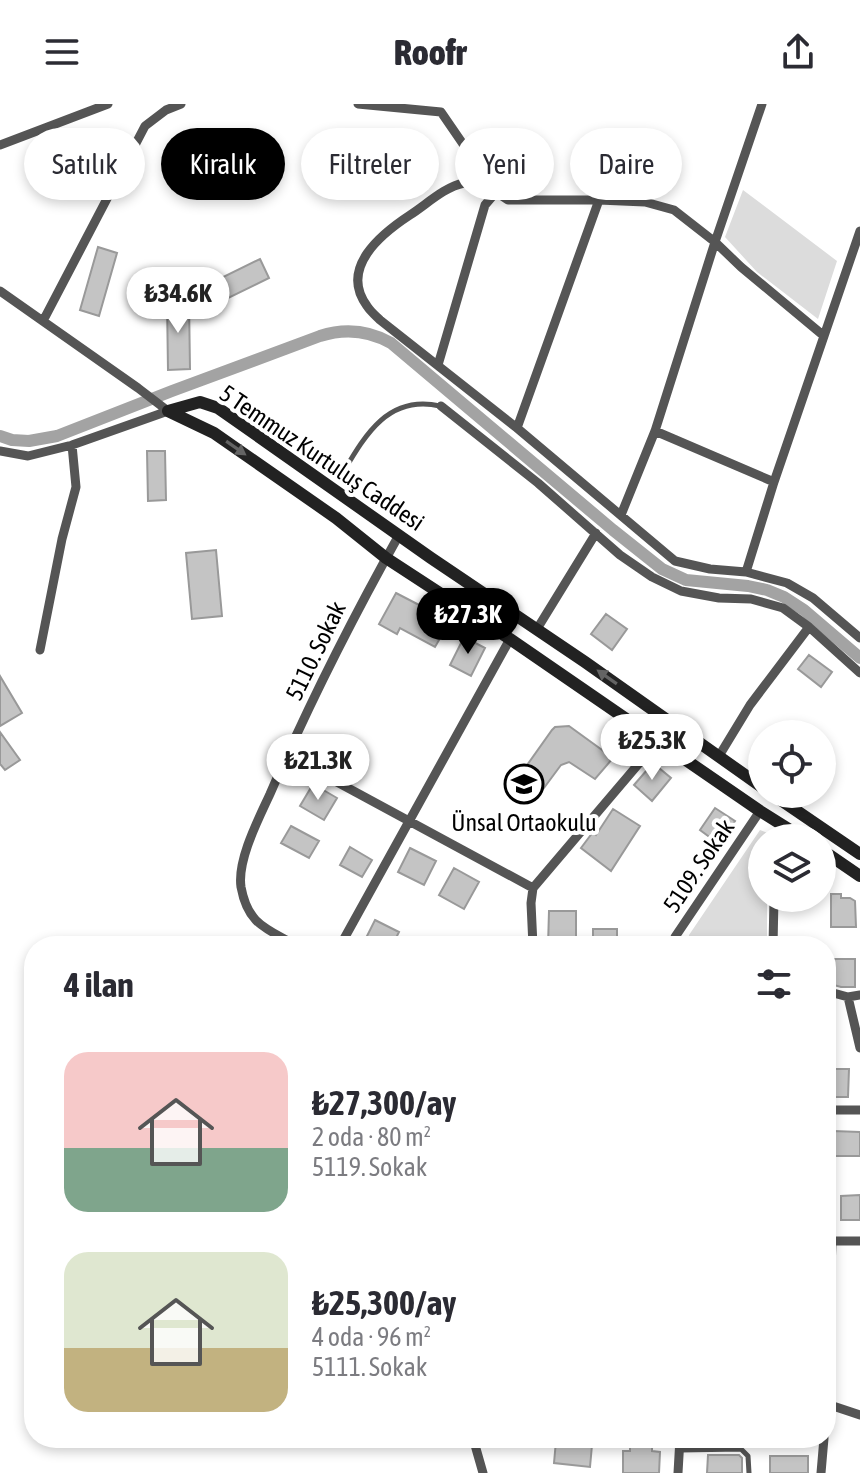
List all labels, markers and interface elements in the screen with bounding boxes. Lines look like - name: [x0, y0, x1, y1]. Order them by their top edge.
- icon: menu: [40, 30, 84, 74]
- icon: share: [776, 30, 820, 74]
- text: Roofr: [394, 31, 466, 73]
- chip: Satılık: [24, 128, 145, 200]
- chip: Kiralık: [161, 128, 285, 200]
- chip: Filtreler: [301, 128, 439, 200]
- chip: Yeni: [455, 128, 554, 200]
- chip: Daire: [570, 128, 682, 200]
- pin: ₺34.6K: [113, 267, 243, 335]
- text: ₺34.6K: [144, 278, 212, 308]
- street label: 5 Temmuz Kurtuluş Caddesi: [215, 379, 429, 536]
- one-way arrow: [225, 440, 246, 455]
- pin: ₺27.3K: [403, 588, 533, 656]
- street label: 5110. Sokak: [280, 597, 351, 704]
- text: ₺27.3K: [434, 599, 502, 629]
- one-way arrow: [596, 670, 617, 686]
- pin: ₺25.3K: [587, 714, 717, 782]
- map controls: [748, 720, 836, 912]
- button: locate: [748, 720, 836, 808]
- text: ₺25.3K: [618, 725, 686, 755]
- pin: ₺21.3K: [253, 734, 383, 802]
- text: ₺21.3K: [284, 745, 352, 775]
- school or university icon: Ünsal Ortaokulu: [503, 763, 545, 805]
- place label: Ünsal Ortaokulu: [451, 809, 597, 836]
- street label: 5109. Sokak: [658, 814, 740, 917]
- button: layers: [748, 824, 836, 912]
- icon: filters: [752, 962, 796, 1006]
- text: 4 ilan: [64, 965, 134, 1004]
- text: ₺27,300/ay: [312, 1083, 456, 1122]
- icon: home: [128, 1084, 224, 1180]
- text: 2 oda · 80 m²: [312, 1122, 431, 1152]
- text: 5119. Sokak: [312, 1152, 427, 1182]
- text: ₺25,300/ay: [312, 1283, 456, 1322]
- icon: home: [128, 1284, 224, 1380]
- text: 4 oda · 96 m²: [312, 1322, 431, 1352]
- text: 5111. Sokak: [312, 1352, 427, 1382]

